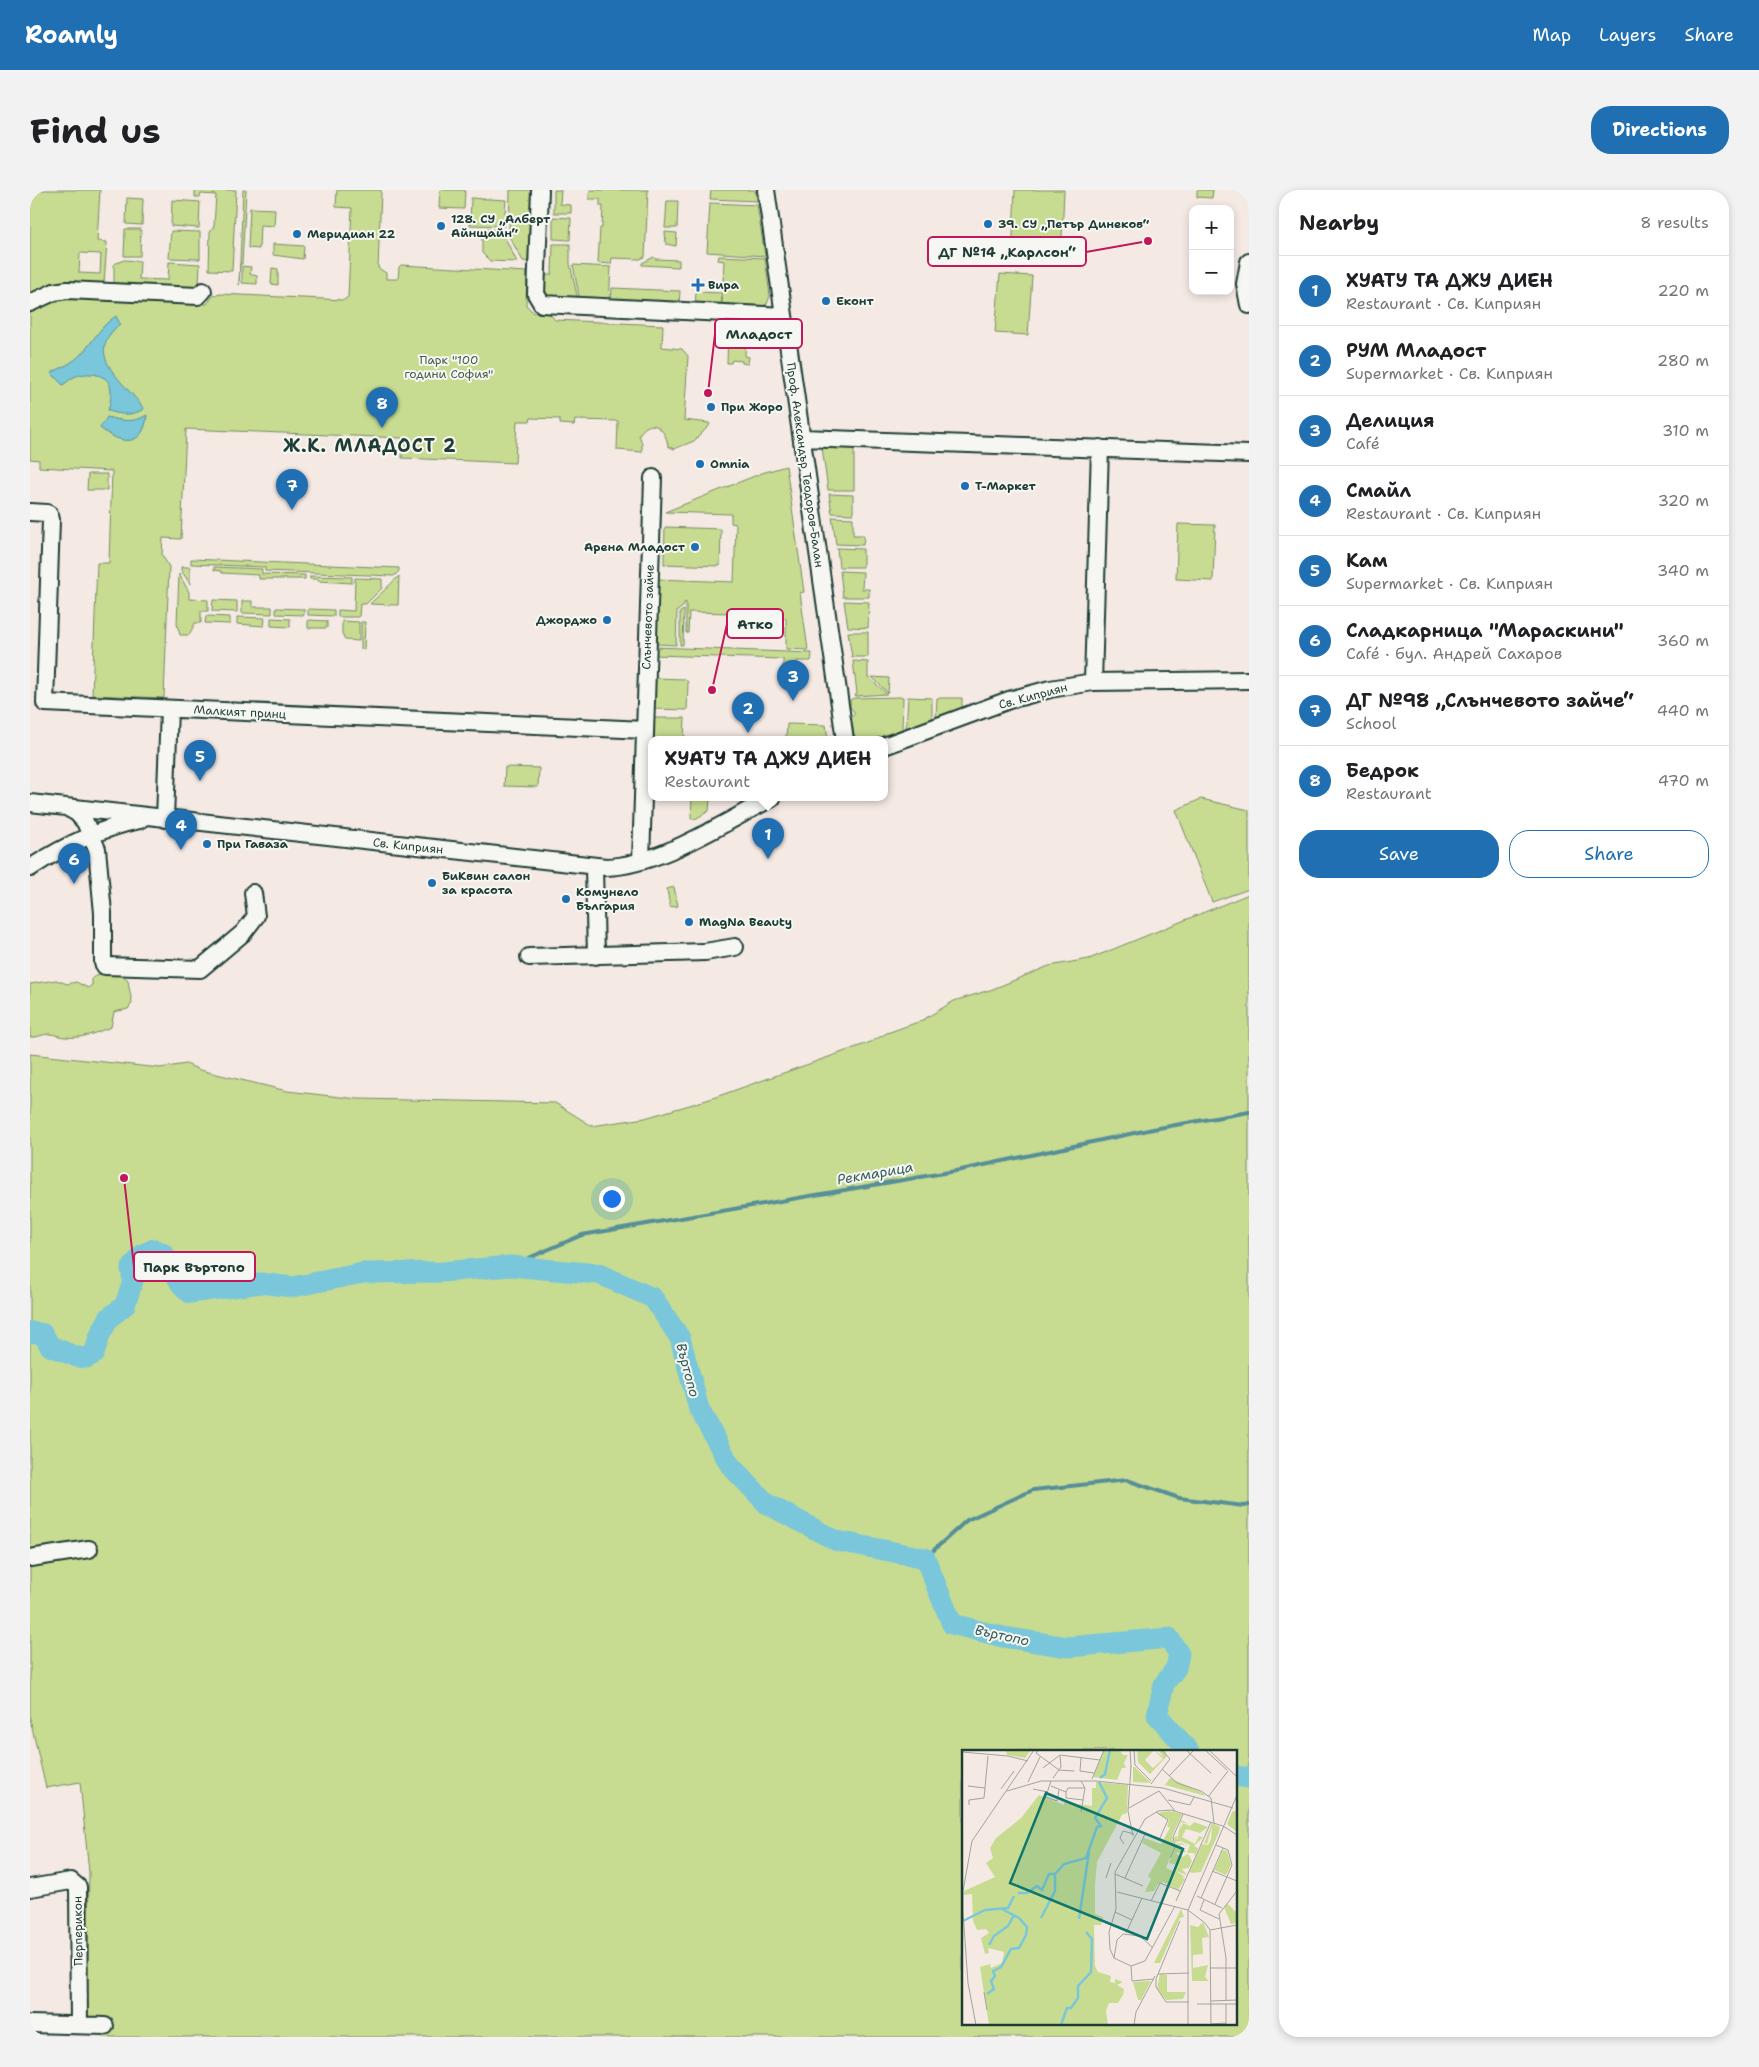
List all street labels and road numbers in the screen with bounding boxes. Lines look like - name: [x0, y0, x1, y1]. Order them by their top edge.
- street label: Проф. Александър Теодоров-Балан: [783, 361, 827, 569]
- street label: Слънчевото зайче: [638, 564, 658, 670]
- street label: Св. Киприян: [997, 679, 1069, 713]
- street label: Малкият принц: [193, 702, 287, 722]
- street label: Св. Киприян: [372, 834, 444, 858]
- street label: Перперикон: [69, 1896, 87, 1966]

